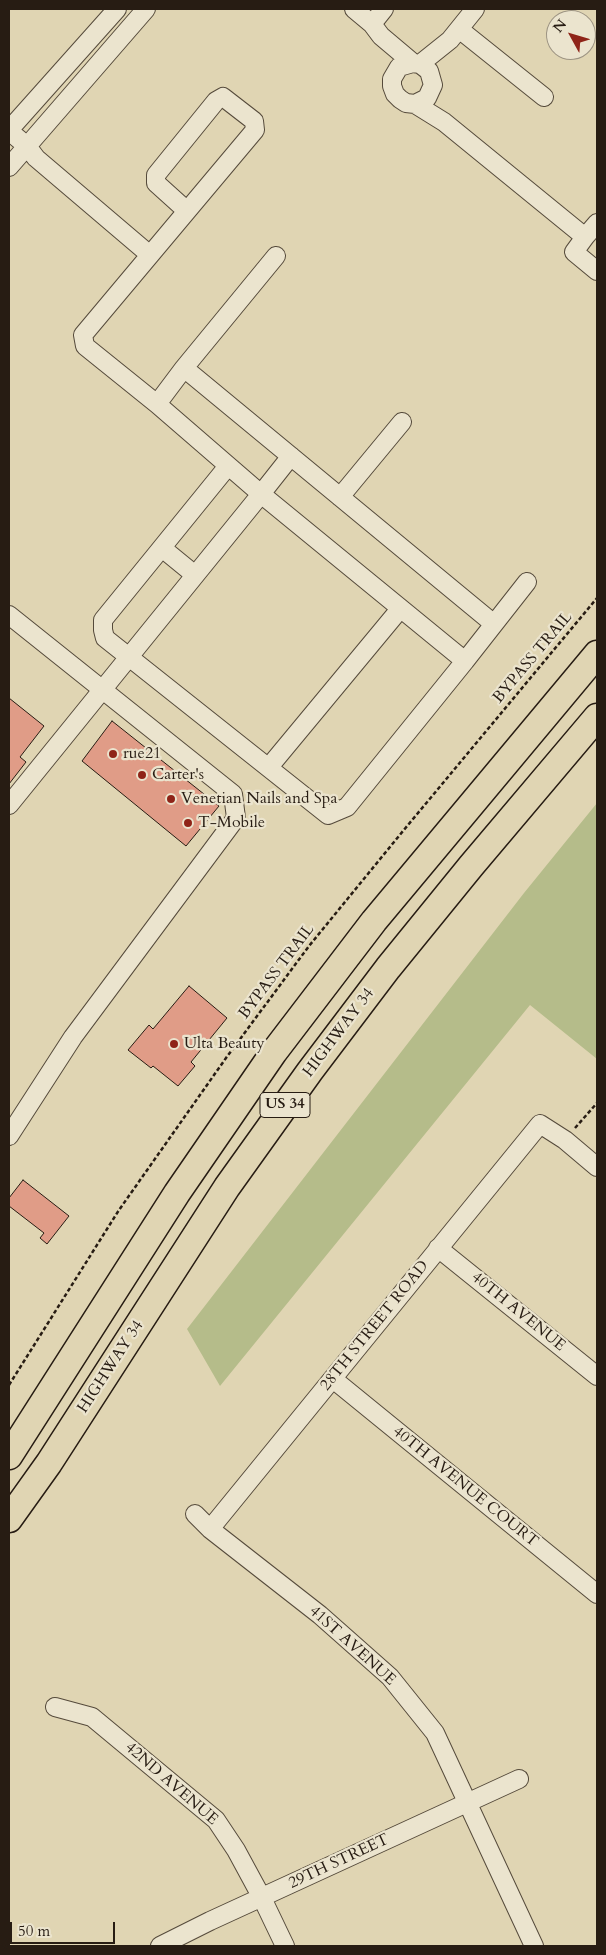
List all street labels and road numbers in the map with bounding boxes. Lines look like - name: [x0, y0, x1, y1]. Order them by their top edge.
- street label: BYPASS TRAIL: [489, 608, 577, 708]
- street label: BYPASS TRAIL: [235, 921, 319, 1023]
- street label: HIGHWAY 34: [299, 985, 379, 1081]
- road number: US 34: [260, 1092, 310, 1118]
- street label: 28TH STREET ROAD: [317, 1257, 433, 1395]
- street label: 40TH AVENUE: [467, 1268, 569, 1356]
- street label: HIGHWAY 34: [74, 1317, 148, 1417]
- street label: 40TH AVENUE COURT: [388, 1422, 542, 1552]
- street label: 41ST AVENUE: [305, 1602, 399, 1690]
- street label: 42ND AVENUE: [121, 1738, 221, 1830]
- street label: 29TH STREET: [286, 1830, 392, 1894]

